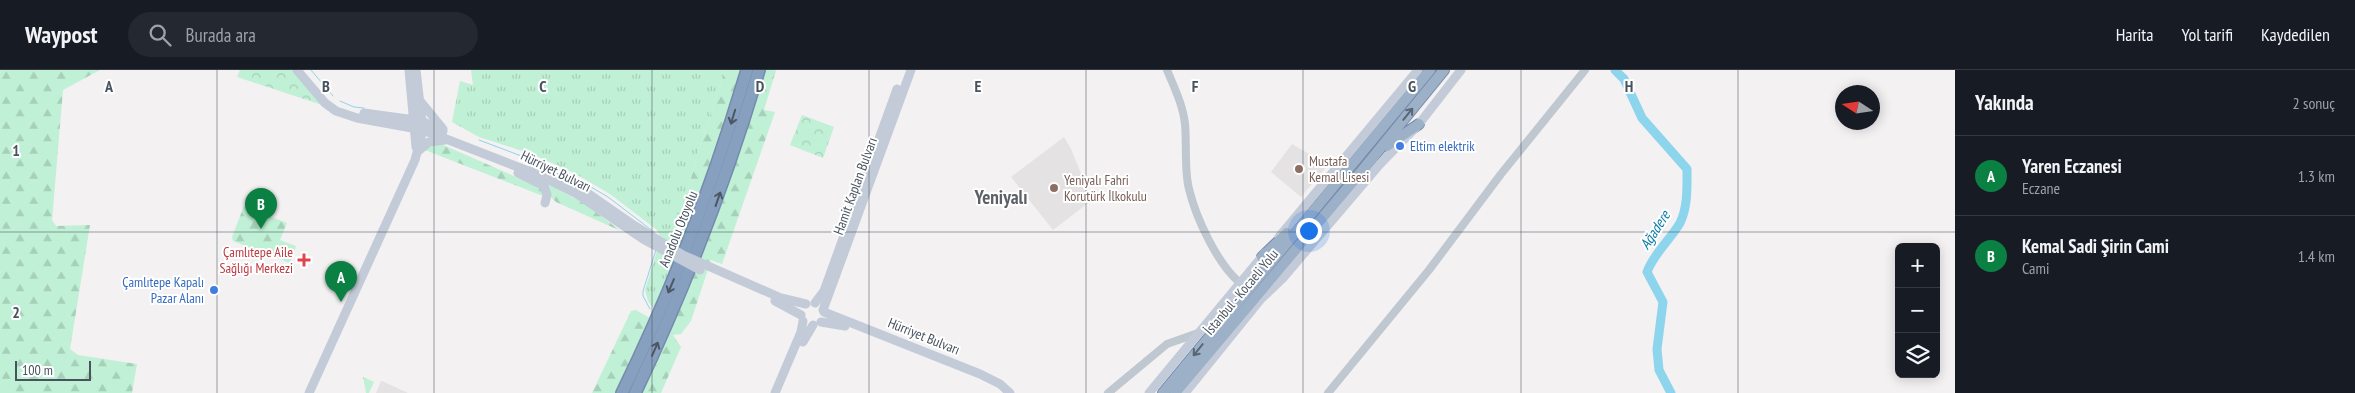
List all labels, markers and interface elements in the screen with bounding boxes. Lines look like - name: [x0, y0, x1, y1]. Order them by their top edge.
- search box: [128, 12, 478, 57]
- text: Waypost: [25, 19, 98, 50]
- icon: search: [146, 21, 174, 49]
- text: Burada ara: [186, 23, 256, 47]
- text: Harita: [2116, 23, 2154, 46]
- text: Yol tarifi: [2182, 23, 2233, 46]
- text: Kaydedilen: [2261, 23, 2330, 46]
- text: A: [104, 76, 114, 96]
- text: B: [322, 76, 330, 96]
- text: C: [539, 76, 547, 96]
- text: D: [756, 76, 765, 96]
- text: E: [975, 76, 982, 96]
- text: F: [1192, 76, 1199, 96]
- text: G: [1408, 76, 1416, 96]
- text: H: [1625, 76, 1633, 96]
- north arrow: [1835, 85, 1880, 130]
- text: Yakında: [1975, 89, 2034, 116]
- text: 2 sonuç: [2292, 93, 2335, 113]
- one-way arrow: [728, 108, 737, 124]
- one-way arrow: [1403, 108, 1414, 121]
- street label: Hamit Kaplan Bulvarı: [829, 135, 881, 237]
- place label: Eltim elektrik: [1410, 137, 1475, 155]
- text: 1: [12, 140, 20, 160]
- marker: Eltim elektrik: [1394, 140, 1406, 152]
- street label: Hürriyet Bulvarı: [518, 146, 594, 196]
- place label: Mustafa Kemal Lisesi: [1309, 152, 1369, 186]
- text: Yaren Eczanesi: [2022, 154, 2122, 178]
- marker: Mustafa Kemal Lisesi: [1293, 163, 1305, 175]
- text: A: [1987, 166, 1995, 186]
- text: 1.3 km: [2298, 166, 2335, 186]
- place label: Yeniyalı Fahri Korutürk İlkokulu: [1064, 171, 1147, 205]
- text: Eczane: [2022, 178, 2060, 198]
- marker: Yeniyalı Fahri Korutürk İlkokulu: [1048, 182, 1060, 194]
- district label: Yeniyalı: [974, 185, 1027, 209]
- pin: B: [245, 188, 277, 229]
- street label: Anadolu Otoyolu: [655, 188, 701, 270]
- one-way arrow: [713, 191, 723, 207]
- water label: Ağadere: [1635, 206, 1675, 253]
- your location: [1296, 218, 1322, 244]
- text: Kemal Sadi Şirin Cami: [2022, 234, 2169, 258]
- place label: Çamlıtepe Aile Sağlığı Merkezi: [219, 243, 293, 277]
- map controls: [1895, 243, 1940, 378]
- button: +: [1895, 243, 1940, 288]
- street label: İstanbul - Kocaeli Yolu: [1200, 245, 1282, 339]
- text: B: [1987, 246, 1995, 266]
- text: 1.4 km: [2298, 246, 2335, 266]
- marker: Çamlıtepe Aile Sağlığı Merkezi: [297, 253, 311, 267]
- text: Cami: [2022, 258, 2049, 278]
- pin: A: [325, 261, 357, 302]
- place label: Çamlıtepe Kapalı Pazar Alanı: [122, 273, 204, 307]
- one-way arrow: [666, 277, 675, 293]
- marker: Çamlıtepe Kapalı Pazar Alanı: [208, 284, 220, 296]
- button: −: [1895, 288, 1940, 333]
- text: 2: [12, 302, 20, 322]
- street label: Hürriyet Bulvarı: [885, 313, 963, 359]
- button: layers: [1895, 333, 1940, 378]
- one-way arrow: [651, 342, 660, 357]
- one-way arrow: [1192, 343, 1203, 356]
- scale bar: [15, 358, 91, 381]
- text: 100 m: [22, 361, 53, 379]

